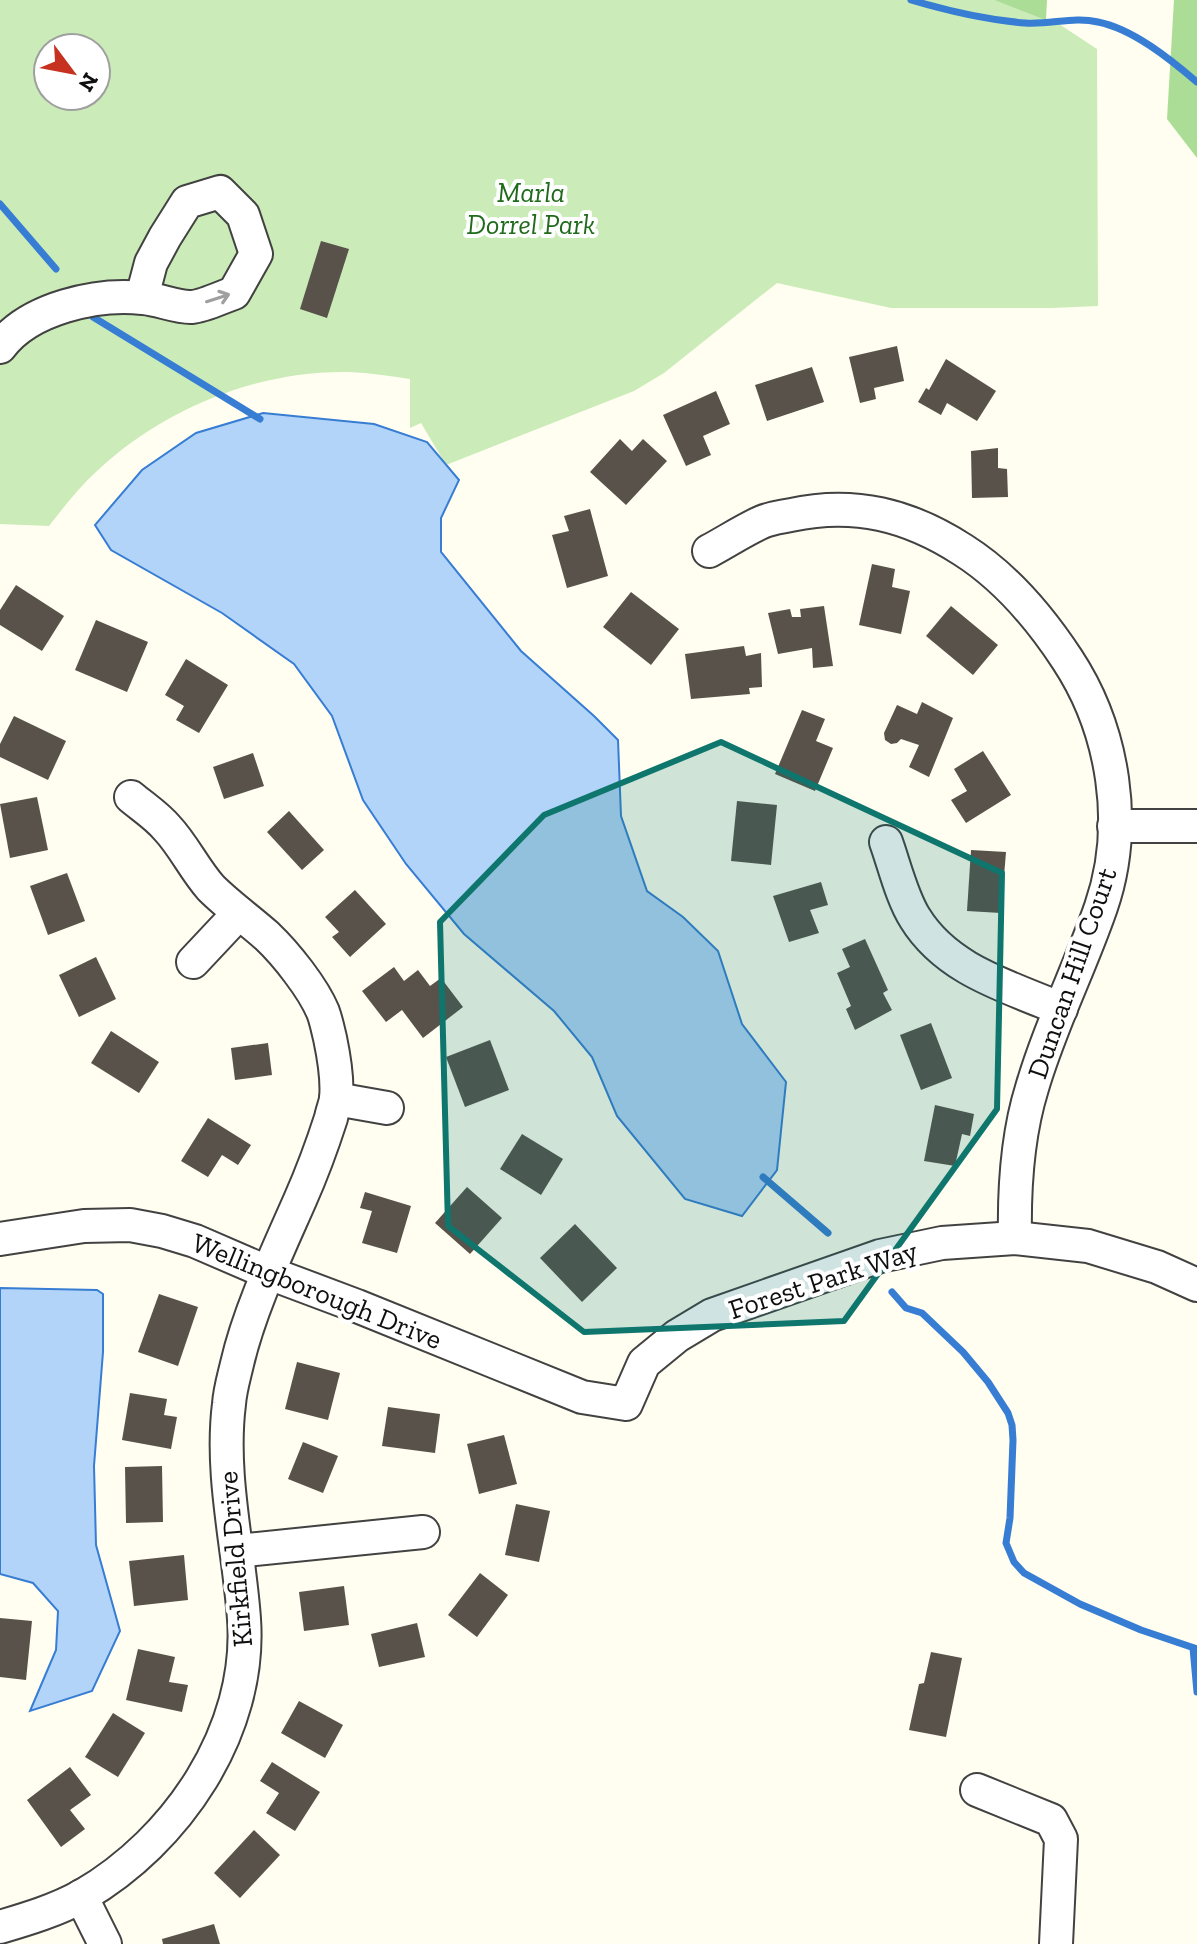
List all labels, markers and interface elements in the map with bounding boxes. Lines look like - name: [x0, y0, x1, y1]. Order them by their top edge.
- north arrow: [32, 32, 112, 112]
- text: N: [73, 68, 104, 97]
- park label: Marla Dorrel Park: [467, 176, 595, 241]
- one-way arrow: [205, 290, 230, 305]
- street label: Duncan Hill Court: [1020, 863, 1124, 1083]
- street label: Wellingborough Drive: [187, 1226, 447, 1356]
- street label: Forest Park Way: [724, 1234, 922, 1326]
- street label: Kirkfield Drive: [211, 1470, 259, 1648]

